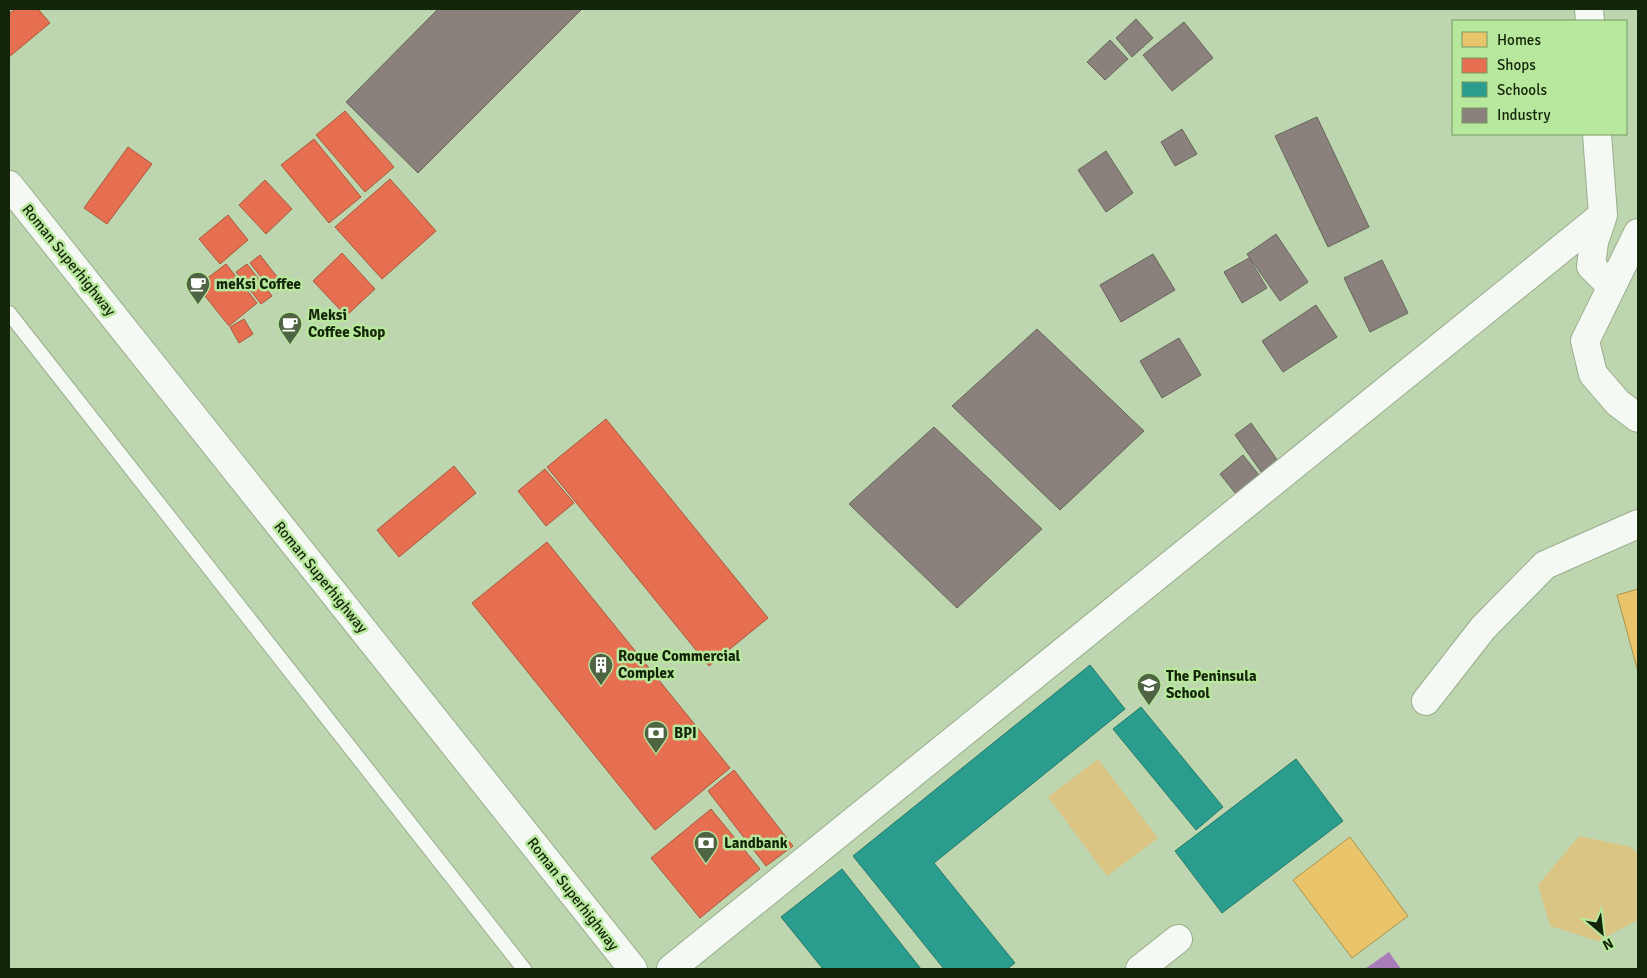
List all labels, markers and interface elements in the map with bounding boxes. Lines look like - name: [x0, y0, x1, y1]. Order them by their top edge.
- legend: [1452, 20, 1627, 135]
- text: Homes: [1497, 31, 1541, 49]
- text: Shops: [1497, 56, 1536, 74]
- text: Schools: [1497, 81, 1548, 99]
- text: Industry: [1497, 106, 1550, 124]
- street label: Roman Superhighway: [18, 201, 120, 319]
- cafe icon: meKsi Coffee: [185, 271, 211, 305]
- place label: meKsi Coffee: [216, 275, 301, 293]
- place label: Meksi Coffee Shop: [308, 306, 385, 341]
- cafe icon: Meksi Coffee Shop: [277, 311, 303, 345]
- street label: Roman Superhighway: [270, 518, 372, 636]
- place label: Roque Commercial Complex: [618, 647, 741, 682]
- building icon: Roque Commercial Complex: [588, 652, 614, 686]
- place label: The Peninsula School: [1166, 667, 1257, 702]
- school or university icon: The Peninsula School: [1136, 672, 1162, 706]
- bank icon: BPI: [643, 720, 669, 754]
- place label: BPI: [674, 724, 697, 742]
- bank icon: Landbank: [693, 830, 719, 864]
- street label: Roman Superhighway: [523, 834, 623, 954]
- place label: Landbank: [724, 834, 788, 852]
- north arrow: [1577, 908, 1627, 958]
- text: N: [1600, 934, 1616, 954]

